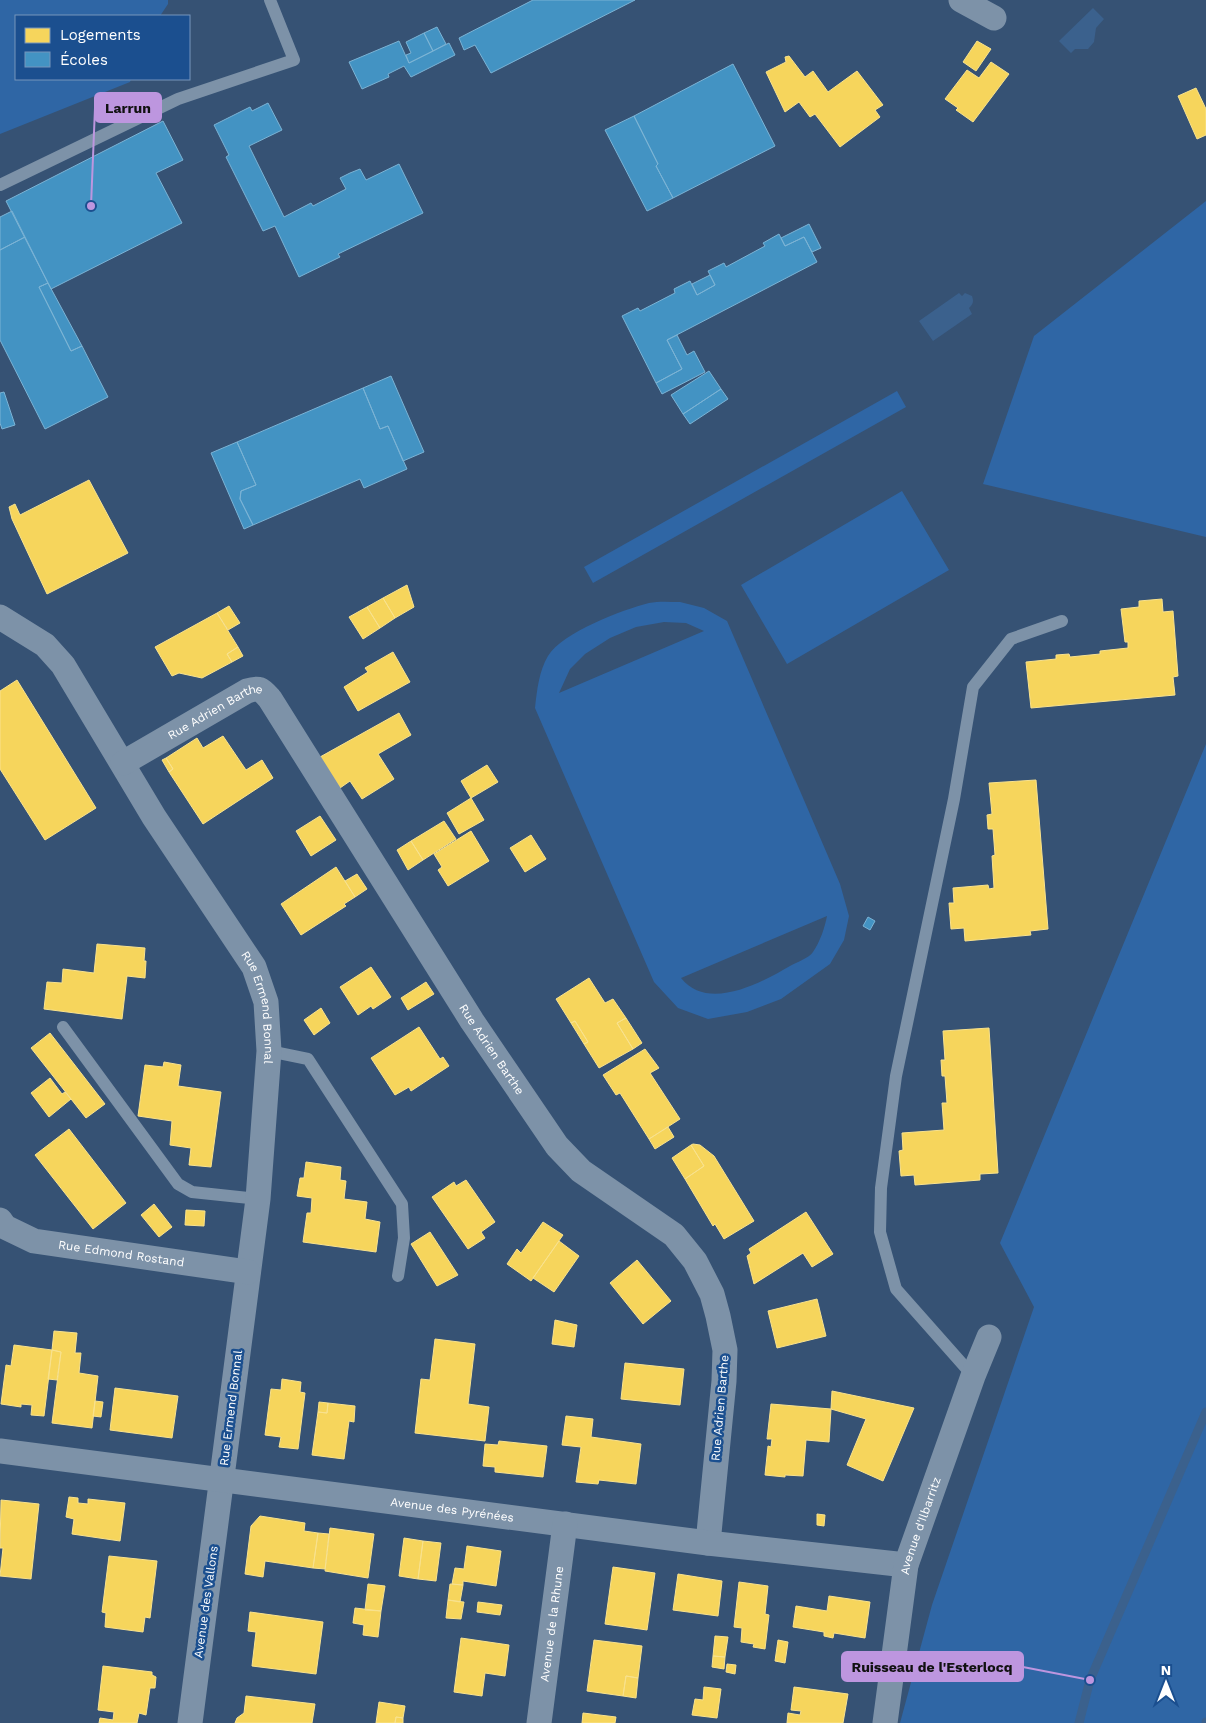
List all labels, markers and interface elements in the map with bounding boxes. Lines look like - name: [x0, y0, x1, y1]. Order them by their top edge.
- legend: [15, 15, 190, 80]
- text: Logements: [60, 26, 141, 44]
- text: Écoles: [60, 51, 108, 69]
- callout: Larrun: [95, 93, 161, 122]
- text: Larrun: [105, 100, 151, 116]
- street label: Rue Adrien Barthe: [165, 682, 265, 743]
- street label: Rue Ermend Bonnal: [238, 948, 276, 1065]
- street label: Rue Adrien Barthe: [456, 1002, 527, 1098]
- street label: Rue Edmond Rostand: [57, 1238, 185, 1270]
- street label: Rue Ermend Bonnal: [217, 1349, 245, 1467]
- street label: Rue Adrien Barthe: [708, 1354, 732, 1462]
- street label: Avenue d'Ilbarritz: [898, 1475, 944, 1576]
- street label: Avenue des Pyrénées: [390, 1495, 515, 1525]
- street label: Avenue des Vallons: [191, 1545, 221, 1659]
- street label: Avenue de la Rhune: [537, 1565, 566, 1683]
- callout: Ruisseau de l'Esterlocq: [842, 1652, 1023, 1681]
- north arrow: [1141, 1658, 1191, 1708]
- text: Ruisseau de l'Esterlocq: [852, 1659, 1012, 1675]
- text: N: [1161, 1662, 1171, 1678]

